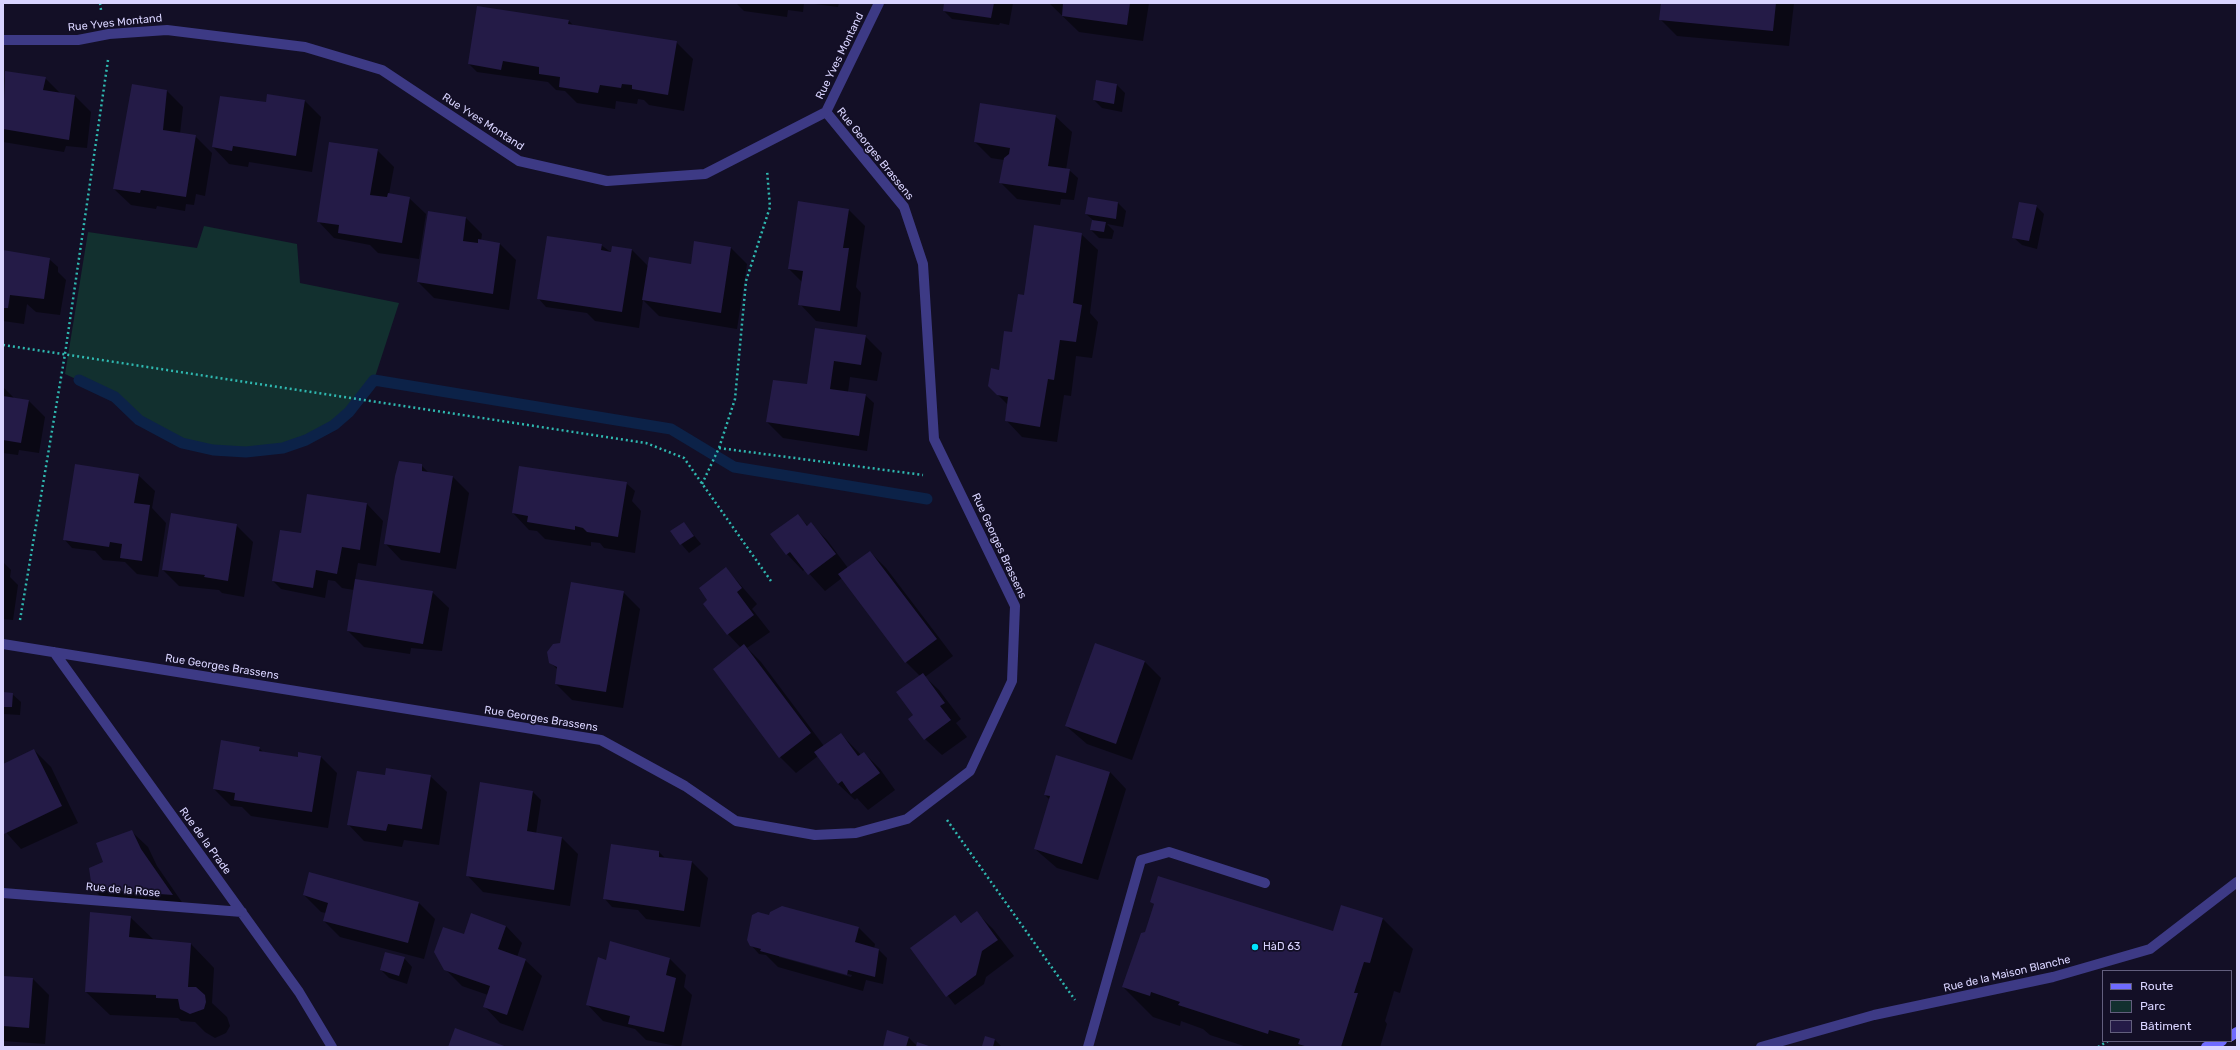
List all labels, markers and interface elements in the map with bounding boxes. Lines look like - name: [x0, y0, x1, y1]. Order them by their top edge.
- street label: Rue Yves Montand: [67, 11, 163, 35]
- street label: Rue Yves Montand: [813, 11, 867, 101]
- street label: Rue Yves Montand: [440, 91, 526, 153]
- street label: Rue Georges Brassens: [834, 105, 916, 203]
- street label: Rue Georges Brassens: [969, 491, 1029, 601]
- street label: Rue Georges Brassens: [164, 651, 280, 683]
- street label: Rue Georges Brassens: [483, 703, 599, 735]
- street label: Rue de la Prade: [176, 805, 234, 877]
- street label: Rue de la Rose: [85, 880, 161, 900]
- place label: HàD 63: [1263, 940, 1300, 954]
- marker: HàD 63: [1250, 942, 1260, 952]
- street label: Rue de la Maison Blanche: [1942, 953, 2072, 995]
- legend: [2102, 970, 2232, 1042]
- text: Route: [2140, 979, 2173, 993]
- text: Parc: [2140, 999, 2165, 1013]
- text: Bâtiment: [2140, 1019, 2191, 1033]

